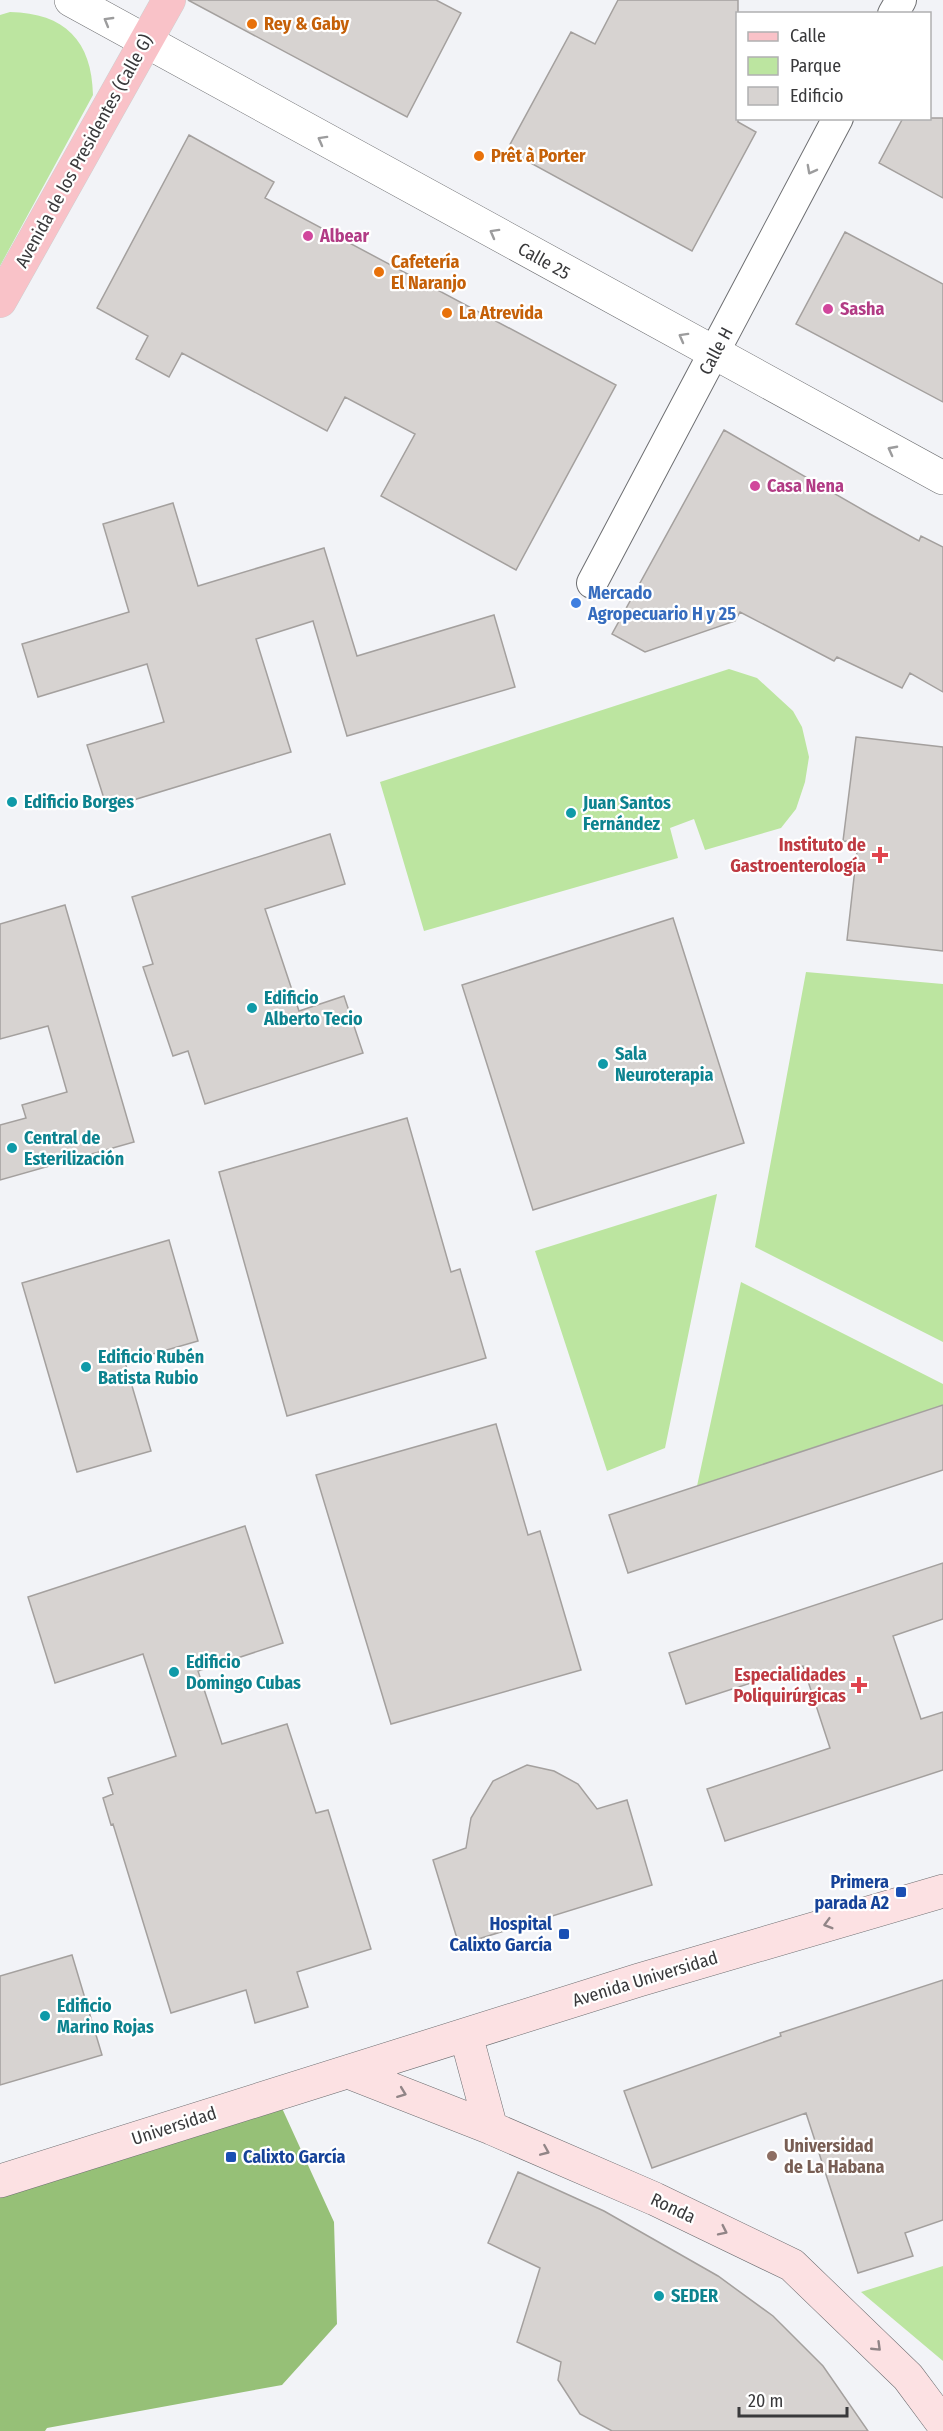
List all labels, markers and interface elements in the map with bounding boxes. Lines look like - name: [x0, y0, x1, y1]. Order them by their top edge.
- legend: [736, 12, 931, 120]
- place label: Rey & Gaby: [264, 13, 350, 35]
- one-way arrow: [104, 17, 115, 28]
- marker: Rey & Gaby: [245, 17, 259, 31]
- text: Calle: [790, 25, 826, 47]
- street label: Avenida de los Presidentes (Calle G): [11, 31, 157, 271]
- text: Parque: [790, 55, 841, 77]
- text: Edificio: [790, 85, 843, 107]
- one-way arrow: [318, 136, 329, 147]
- place label: Prêt à Porter: [491, 145, 586, 167]
- marker: Prêt à Porter: [472, 149, 486, 163]
- one-way arrow: [807, 164, 818, 175]
- place label: Albear: [319, 225, 369, 247]
- marker: Albear: [301, 229, 315, 243]
- one-way arrow: [489, 229, 500, 240]
- street label: Calle 25: [514, 238, 574, 284]
- place label: Cafetería El Naranjo: [391, 251, 467, 294]
- marker: Cafetería El Naranjo: [372, 265, 386, 279]
- place label: Sasha: [840, 298, 885, 320]
- place label: La Atrevida: [459, 302, 543, 324]
- marker: Sasha: [821, 302, 835, 316]
- marker: La Atrevida: [440, 306, 454, 320]
- street label: Calle H: [694, 323, 738, 379]
- one-way arrow: [679, 333, 689, 344]
- one-way arrow: [887, 446, 898, 457]
- place label: Casa Nena: [767, 475, 844, 497]
- marker: Casa Nena: [748, 479, 762, 493]
- place label: Mercado Agropecuario H y 25: [587, 582, 736, 625]
- marker: Mercado Agropecuario H y 25: [569, 596, 583, 610]
- place label: Edificio Borges: [24, 791, 134, 813]
- place label: Juan Santos Fernández: [582, 792, 671, 835]
- marker: Edificio Borges: [5, 795, 19, 809]
- marker: Juan Santos Fernández: [564, 806, 578, 820]
- place label: Instituto de Gastroenterología: [730, 834, 866, 877]
- marker: Instituto de Gastroenterología: [871, 846, 889, 864]
- place label: Edificio Alberto Tecio: [263, 987, 363, 1030]
- marker: Edificio Alberto Tecio: [245, 1001, 259, 1015]
- place label: Sala Neuroterapia: [615, 1043, 714, 1086]
- marker: Sala Neuroterapia: [596, 1057, 610, 1071]
- place label: Central de Esterilización: [24, 1127, 124, 1170]
- marker: Central de Esterilización: [5, 1141, 19, 1155]
- place label: Edificio Rubén Batista Rubio: [98, 1346, 204, 1389]
- marker: Edificio Rubén Batista Rubio: [79, 1360, 93, 1374]
- place label: Edificio Domingo Cubas: [186, 1651, 301, 1694]
- place label: Especialidades Poliquirúrgicas: [733, 1664, 846, 1707]
- marker: Edificio Domingo Cubas: [167, 1665, 181, 1679]
- marker: Especialidades Poliquirúrgicas: [850, 1676, 868, 1694]
- place label: Primera parada A2: [815, 1871, 889, 1914]
- marker: Primera parada A2: [894, 1885, 908, 1899]
- place label: Hospital Calixto García: [449, 1913, 552, 1956]
- one-way arrow: [823, 1917, 834, 1929]
- marker: Hospital Calixto García: [557, 1927, 571, 1941]
- street label: Avenida Universidad: [570, 1946, 720, 2012]
- place label: Edificio Marino Rojas: [57, 1995, 154, 2038]
- marker: Edificio Marino Rojas: [38, 2009, 52, 2023]
- one-way arrow: [396, 2086, 407, 2099]
- street label: Universidad: [129, 2102, 219, 2150]
- place label: Universidad de La Habana: [784, 2135, 884, 2178]
- one-way arrow: [538, 2144, 549, 2156]
- place label: Calixto García: [243, 2146, 346, 2168]
- marker: Universidad de La Habana: [765, 2149, 779, 2163]
- marker: Calixto García: [224, 2150, 238, 2164]
- street label: Ronda: [647, 2188, 699, 2228]
- one-way arrow: [716, 2224, 727, 2236]
- place label: SEDER: [671, 2285, 719, 2307]
- marker: SEDER: [652, 2289, 666, 2303]
- one-way arrow: [870, 2340, 880, 2351]
- scale bar: [739, 2380, 847, 2418]
- text: 20 m: [748, 2390, 783, 2412]

